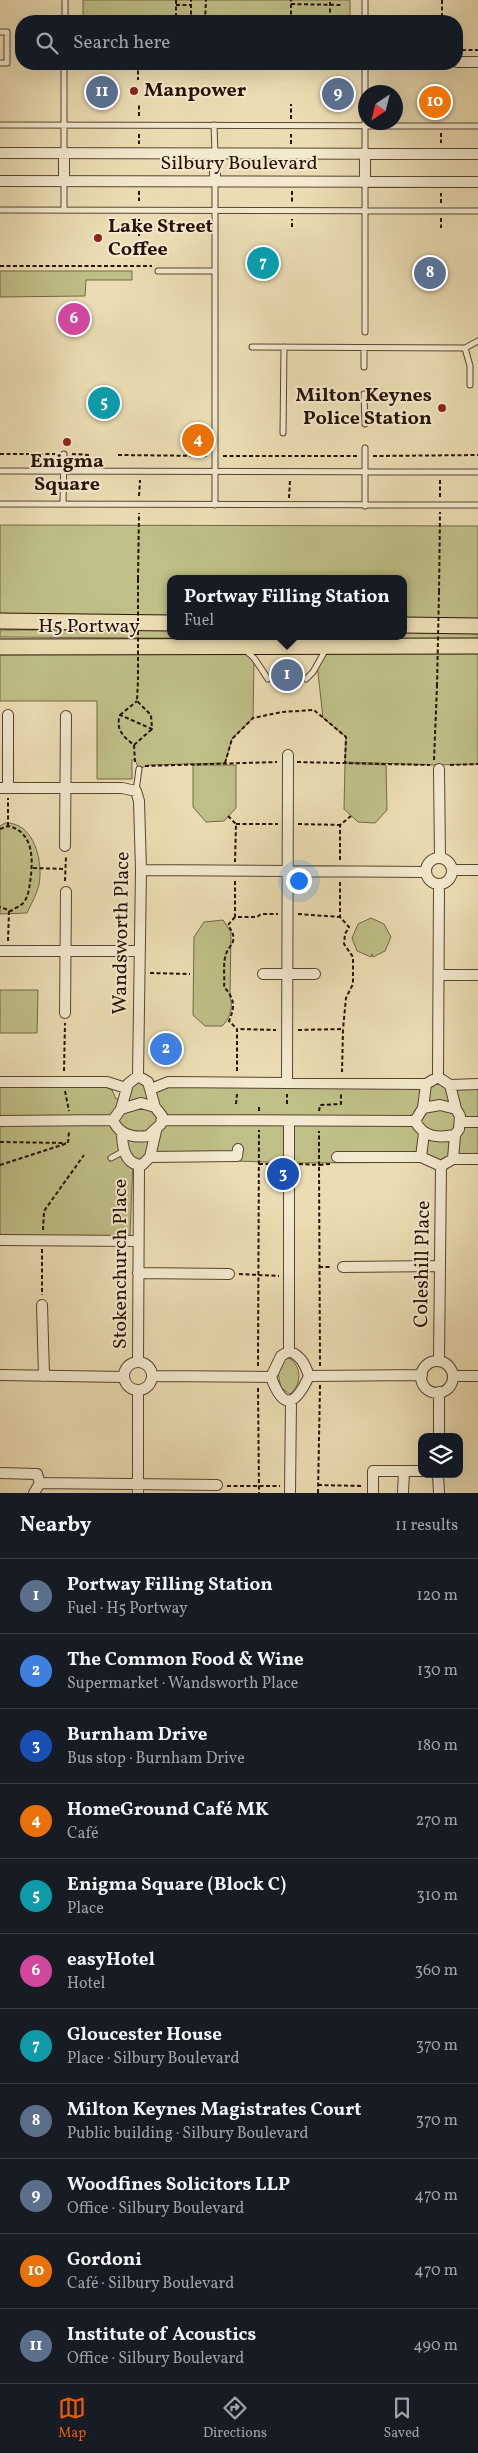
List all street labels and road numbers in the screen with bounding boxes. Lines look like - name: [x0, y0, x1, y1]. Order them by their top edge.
- street label: Silbury Boulevard: [160, 150, 318, 178]
- street label: H5 Portway: [38, 613, 140, 641]
- street label: Wandsworth Place: [107, 851, 137, 1015]
- street label: Stokenchurch Place: [107, 1179, 135, 1349]
- street label: Coleshill Place: [408, 1200, 438, 1328]

